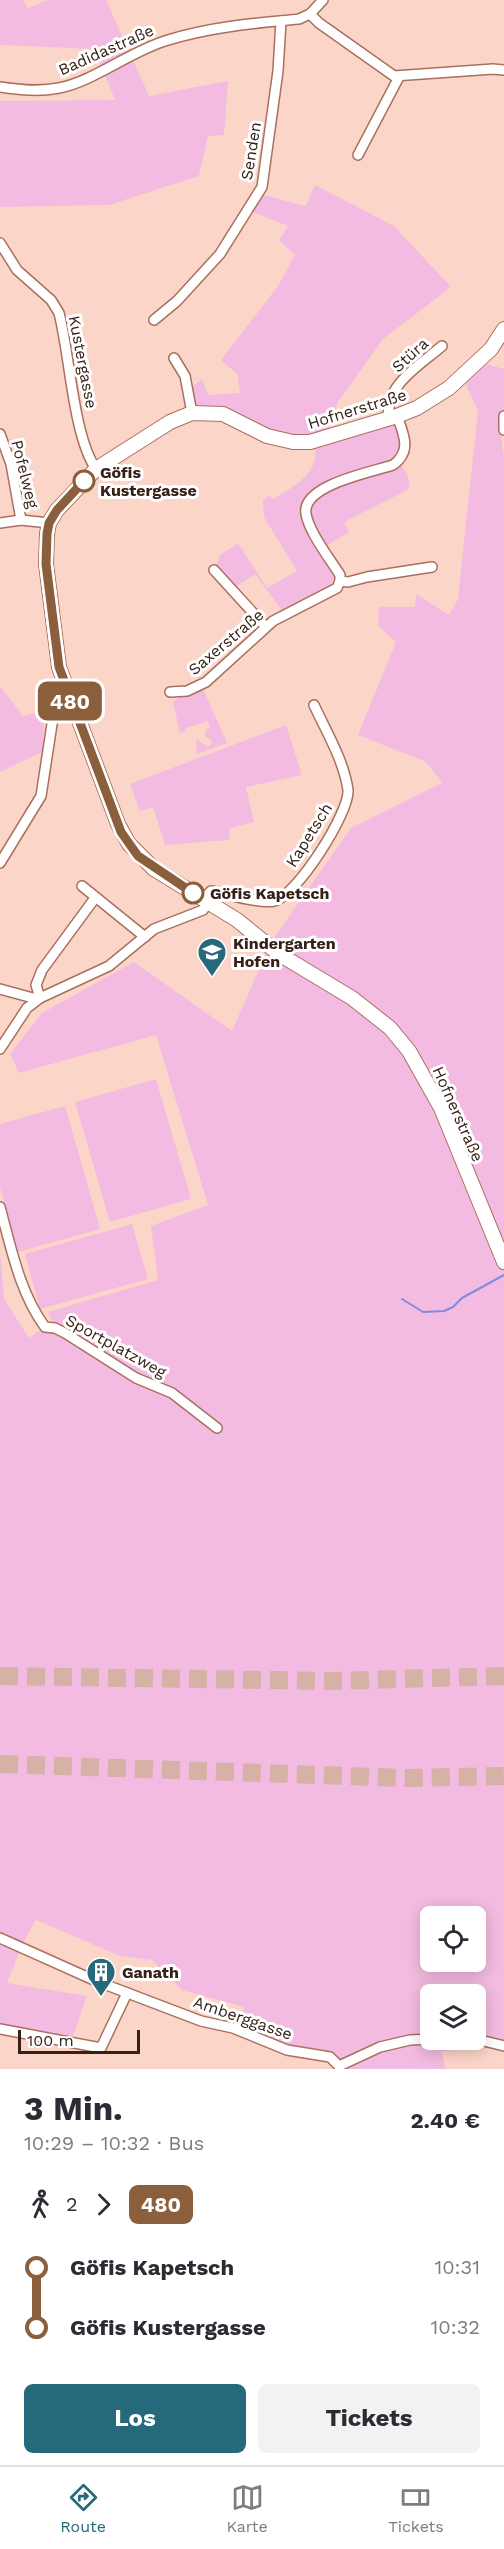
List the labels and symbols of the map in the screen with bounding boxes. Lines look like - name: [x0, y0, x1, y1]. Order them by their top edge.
- street label: Badidastraße: [55, 20, 157, 80]
- street label: Senden: [237, 121, 265, 181]
- street label: Kustergasse: [65, 314, 101, 410]
- street label: Stüra: [388, 334, 432, 376]
- street label: Hofnerstraße: [305, 385, 409, 433]
- street label: Pofelweg: [7, 438, 43, 511]
- place label: Göfis Kustergasse: [100, 463, 197, 500]
- marker: Göfis Kustergasse: [73, 470, 95, 492]
- street label: Saxerstraße: [185, 605, 267, 679]
- line badge: 480: [36, 682, 104, 720]
- street label: Kapetsch: [282, 799, 336, 871]
- marker: Göfis Kapetsch: [182, 882, 204, 904]
- place label: Göfis Kapetsch: [210, 884, 329, 903]
- place label: Kindergarten Hofen: [233, 934, 336, 971]
- school or university icon: Kindergarten Hofen: [196, 936, 228, 978]
- street label: Hofnerstraße: [429, 1063, 487, 1165]
- street label: Sportplatzweg: [62, 1310, 170, 1382]
- building icon: Ganath: [85, 1956, 117, 1998]
- place label: Ganath: [122, 1963, 179, 1982]
- street label: Amberggasse: [191, 1992, 295, 2044]
- scale bar: [18, 2027, 140, 2054]

